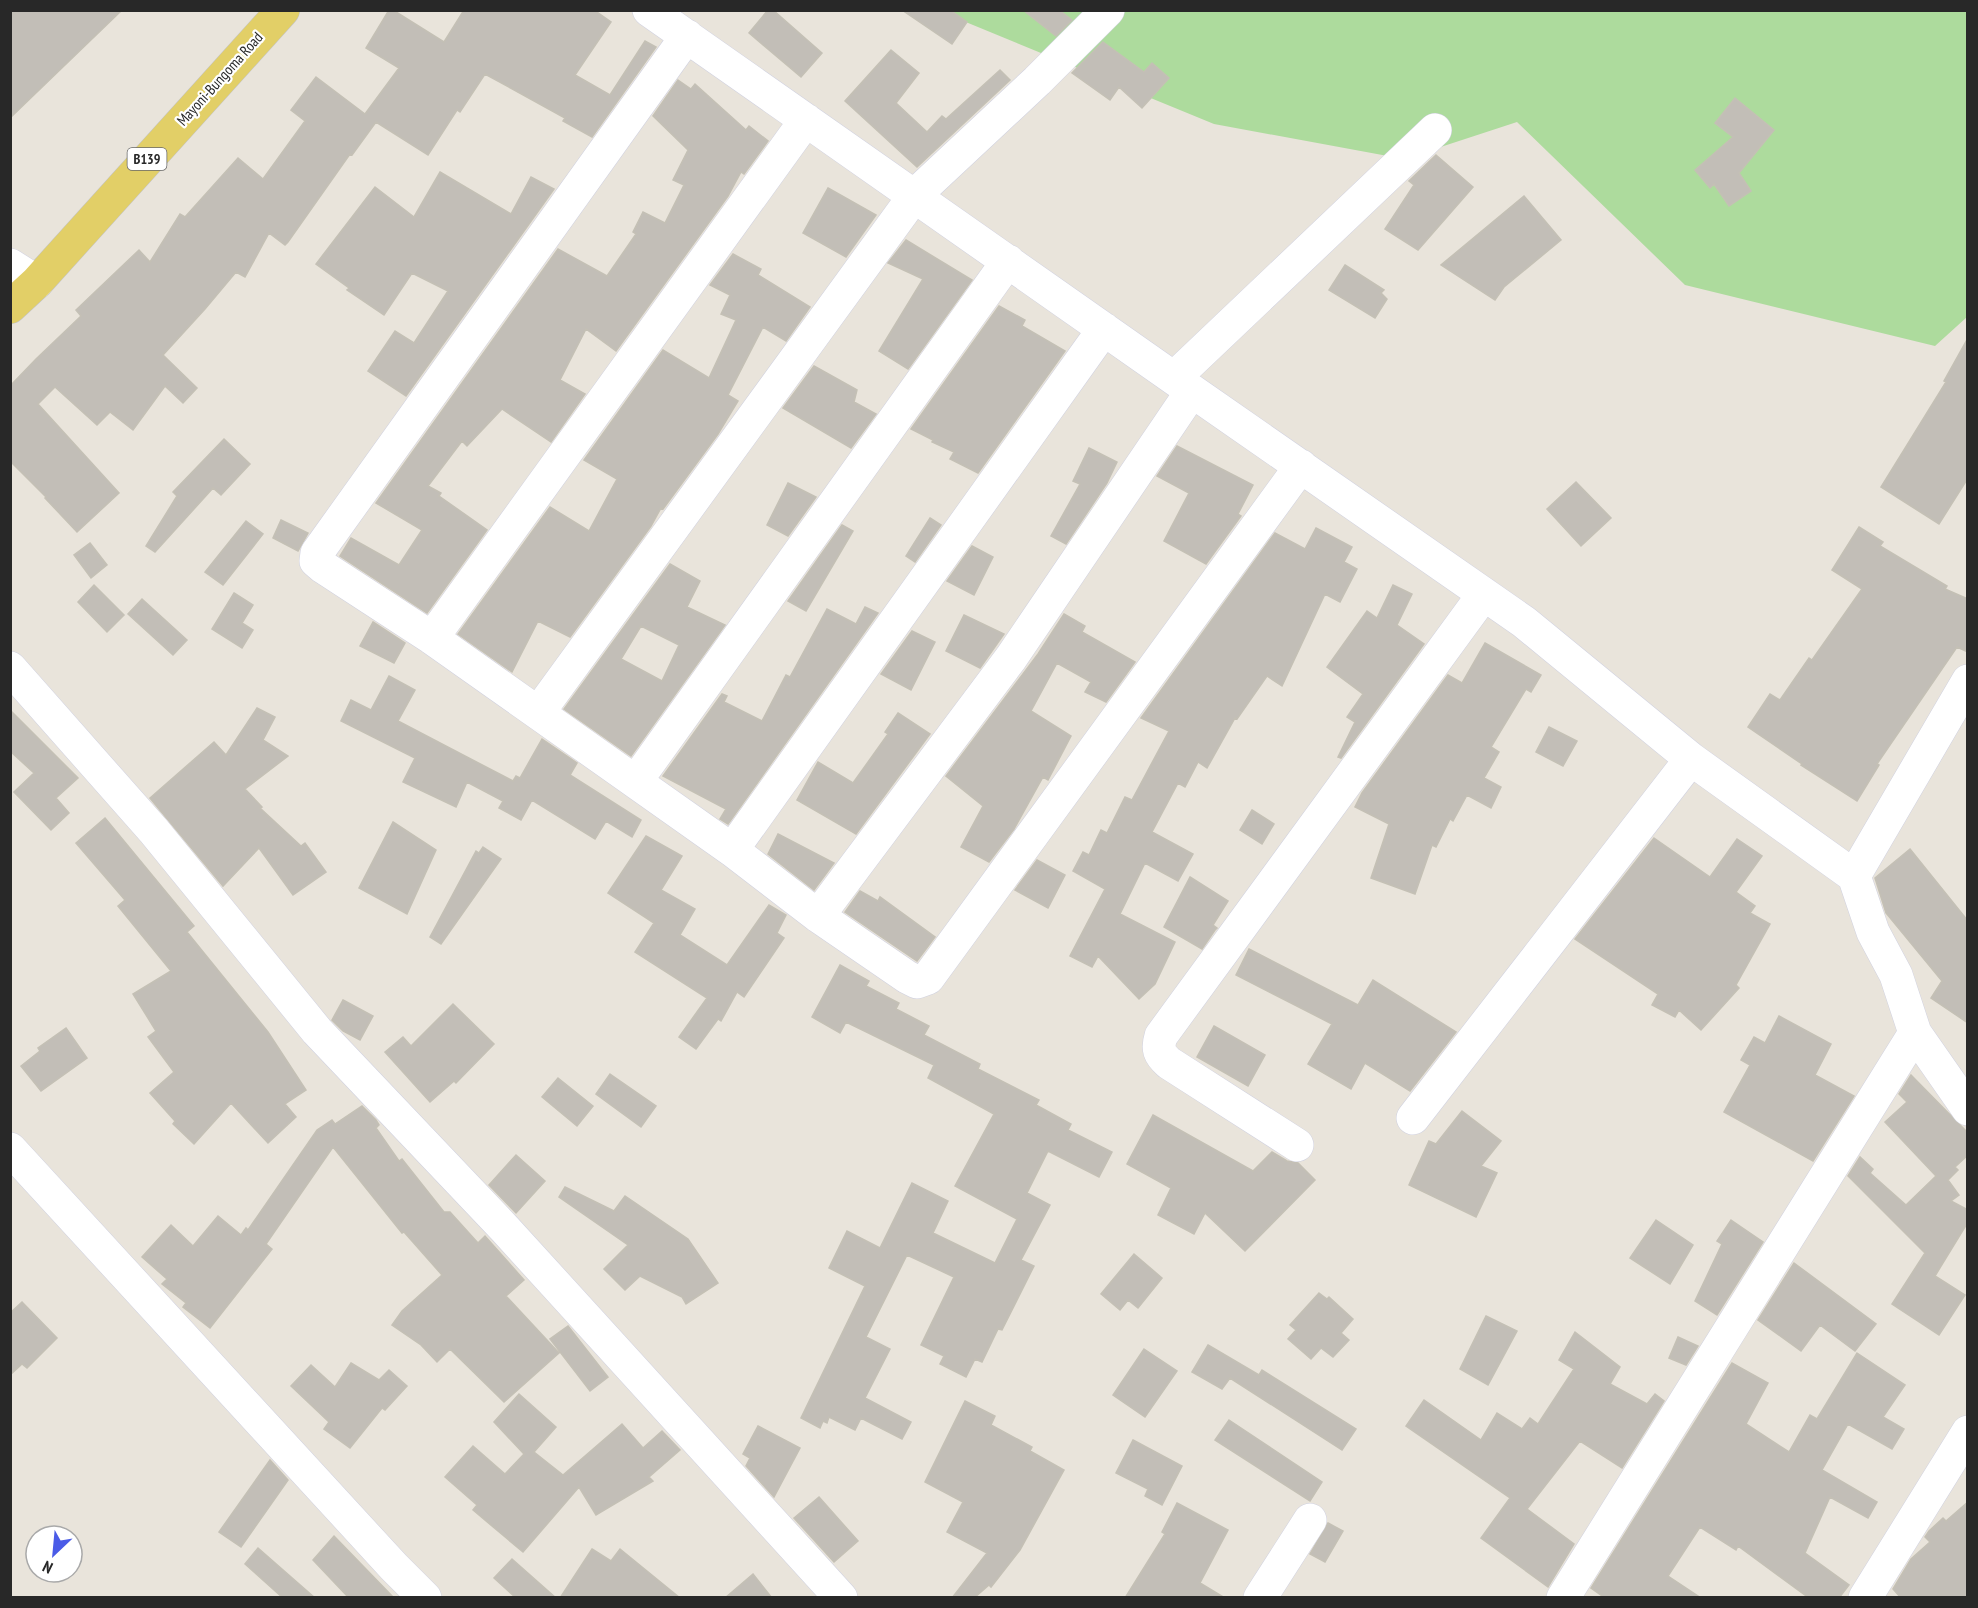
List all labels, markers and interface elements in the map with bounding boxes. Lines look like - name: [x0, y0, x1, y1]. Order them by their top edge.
- street label: Mayoni-Bungoma Road: [173, 28, 267, 129]
- road number: B139: [128, 148, 166, 170]
- north arrow: [24, 1524, 84, 1584]
- text: N: [39, 1557, 56, 1578]

